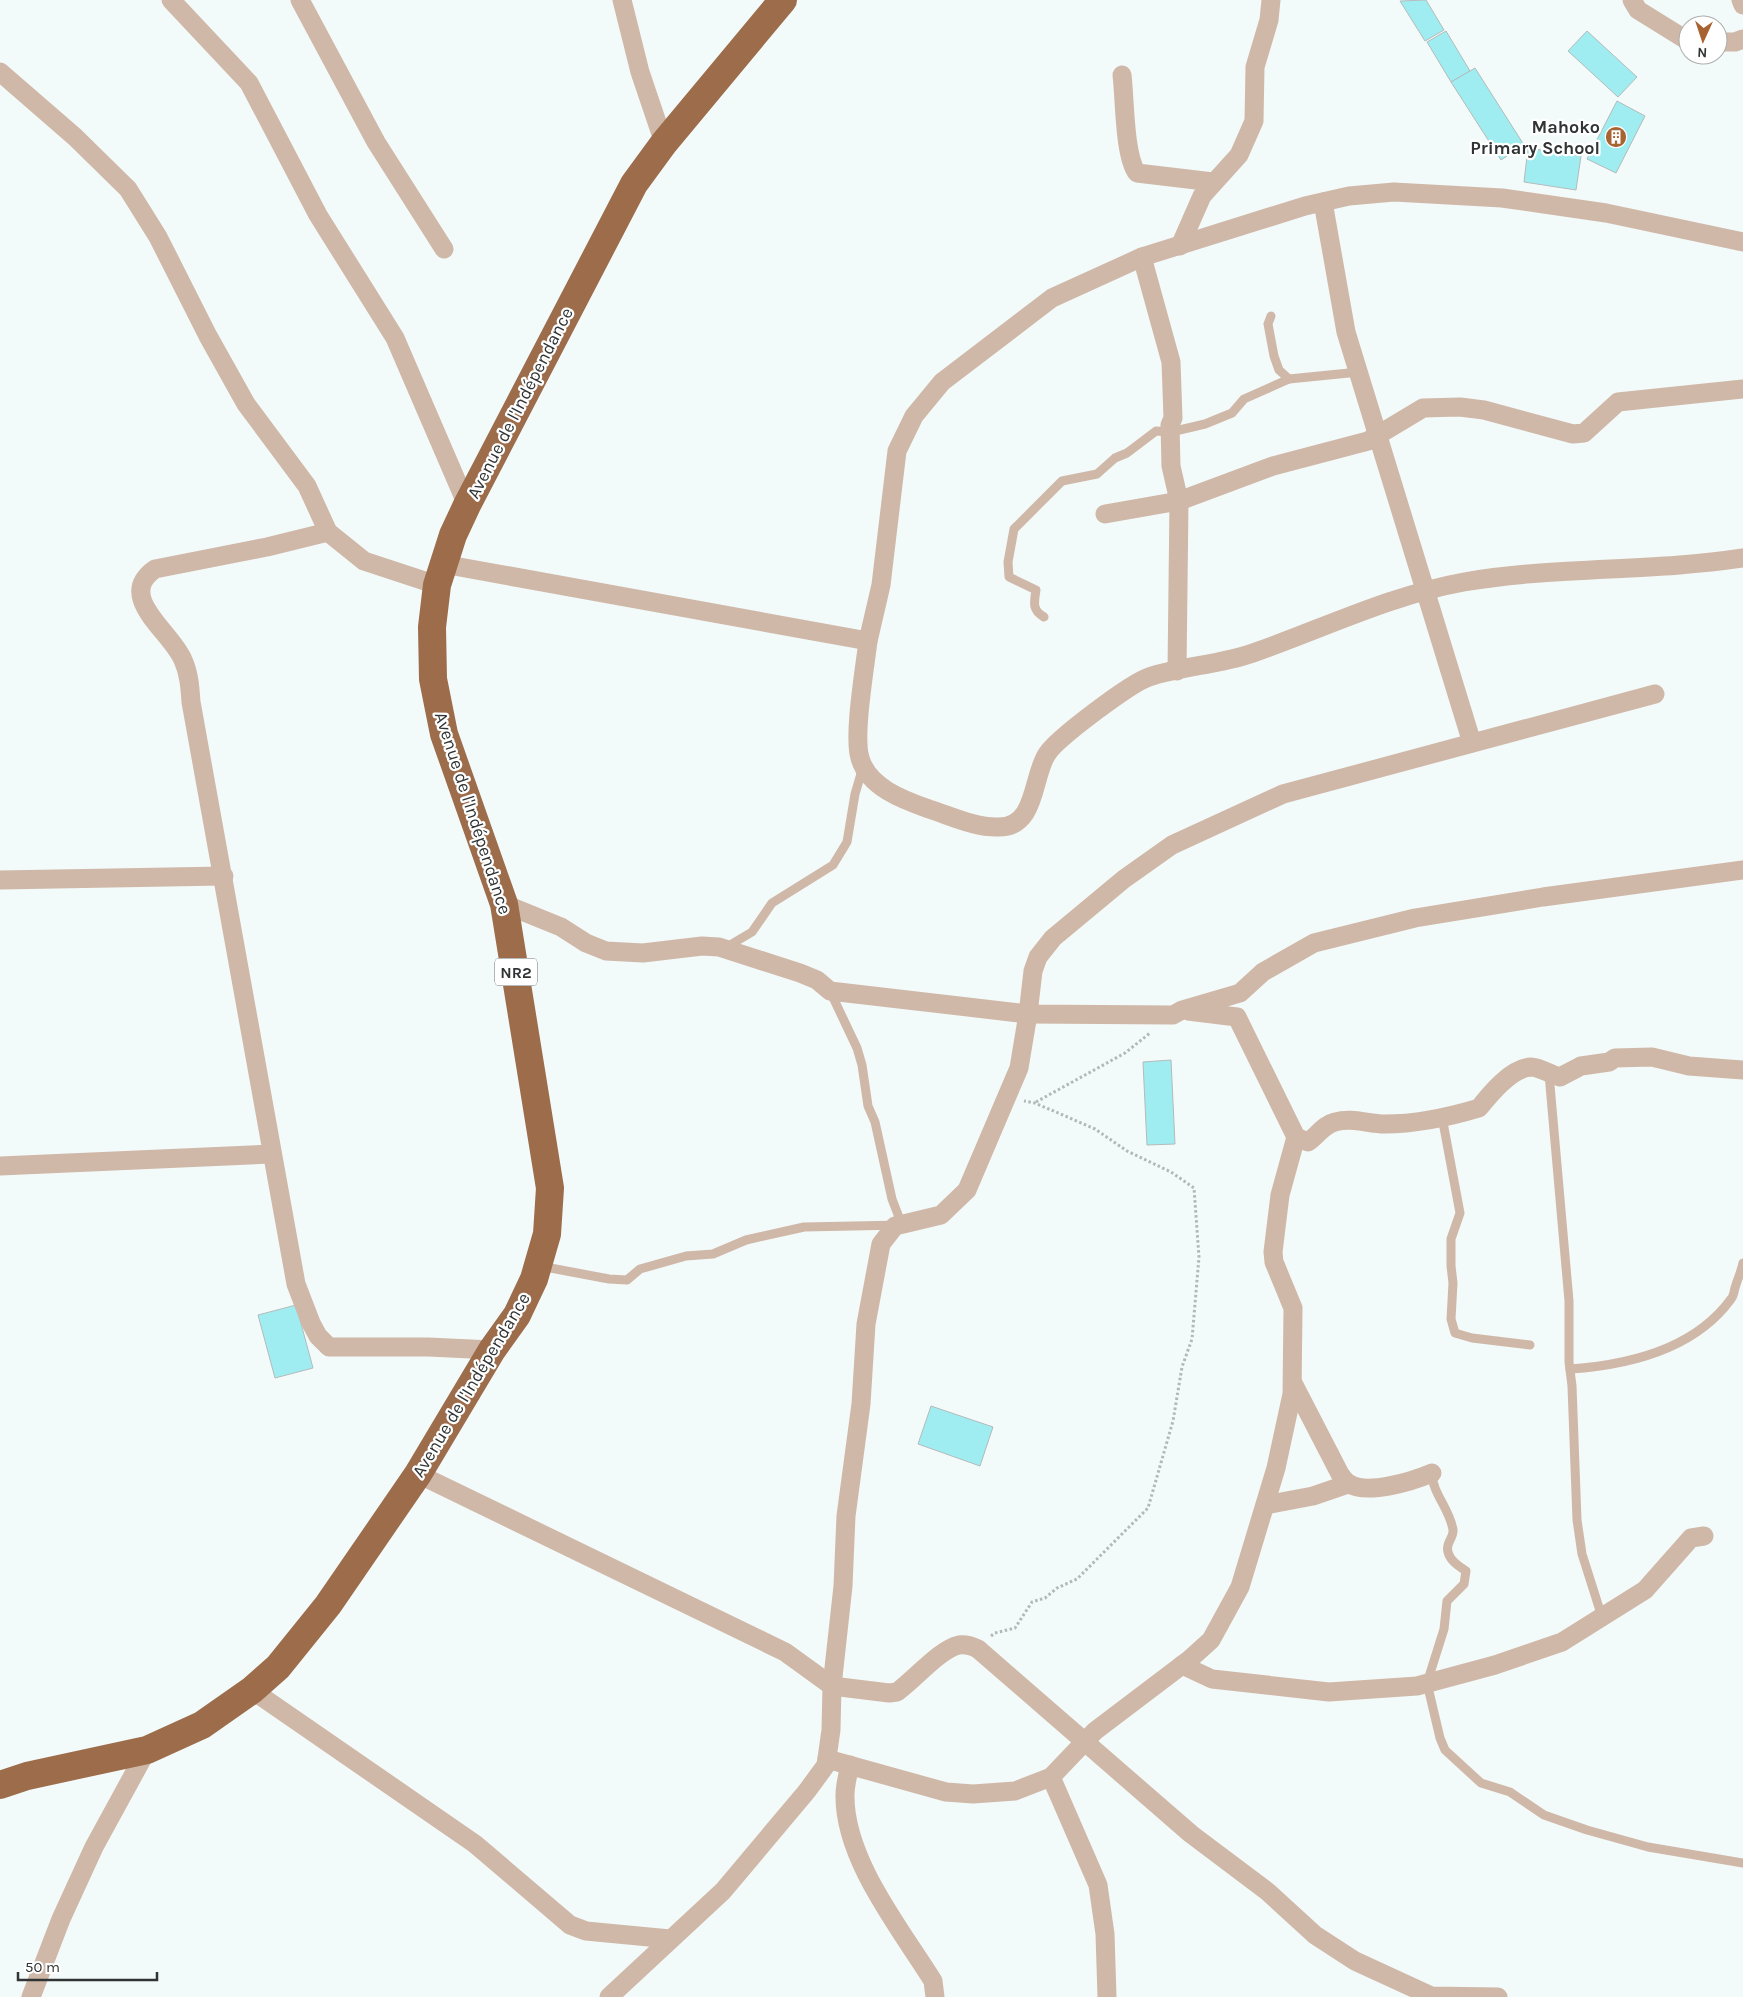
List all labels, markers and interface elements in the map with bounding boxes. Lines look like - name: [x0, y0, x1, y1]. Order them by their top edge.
- north arrow: [1678, 15, 1728, 65]
- text: N: [1697, 44, 1708, 61]
- place label: Mahoko Primary School: [1470, 116, 1600, 159]
- building icon: Mahoko Primary School: [1604, 125, 1628, 149]
- street label: Avenue de l'Indépendance: [462, 304, 578, 502]
- street label: Avenue de l'Indépendance: [430, 709, 516, 917]
- road number: NR2: [495, 959, 537, 986]
- street label: Avenue de l'Indépendance: [407, 1289, 535, 1481]
- scale bar: [18, 1950, 156, 1982]
- text: 50 m: [25, 1958, 60, 1976]

